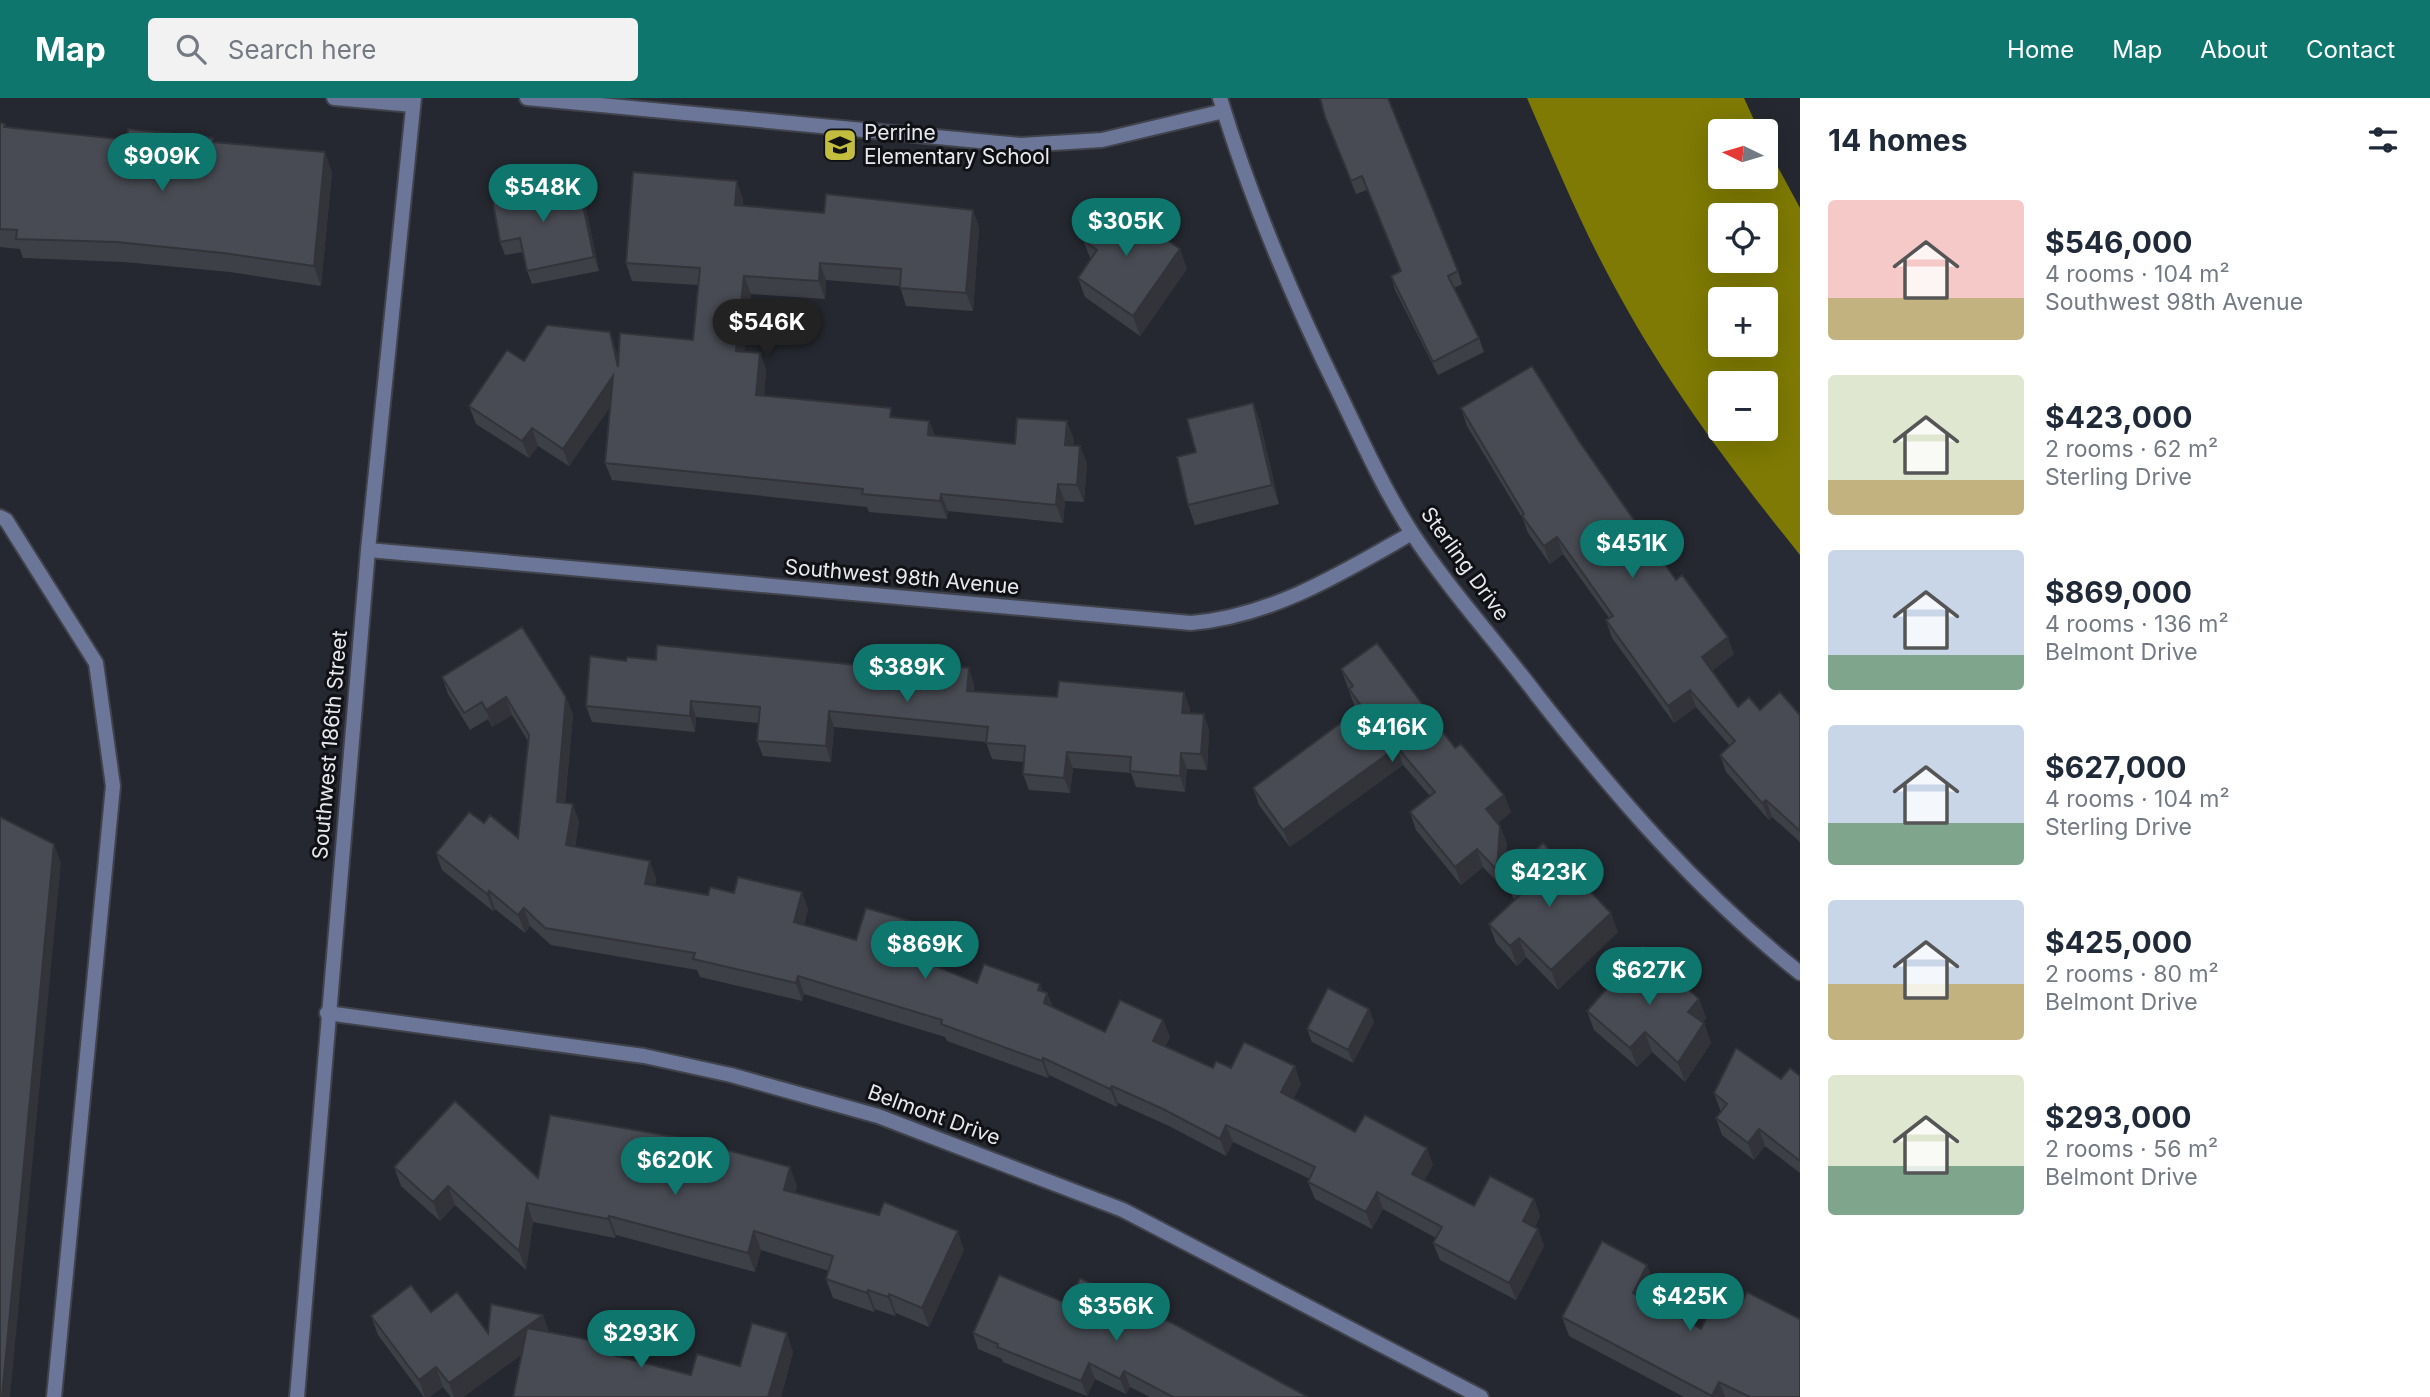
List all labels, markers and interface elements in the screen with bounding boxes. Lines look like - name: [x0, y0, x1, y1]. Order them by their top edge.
- search box: [148, 18, 638, 81]
- text: Map: [35, 29, 106, 69]
- icon: search: [172, 30, 210, 68]
- text: Search here: [228, 34, 376, 65]
- text: Home: [2007, 35, 2074, 64]
- text: Map: [2112, 35, 2162, 64]
- text: About: [2200, 35, 2268, 64]
- text: Contact: [2306, 35, 2395, 64]
- north arrow: [1708, 119, 1778, 189]
- map controls: [1708, 119, 1778, 441]
- place label: Perrine Elementary School: [864, 120, 1050, 169]
- icon: filters: [2364, 121, 2402, 159]
- text: 14 homes: [1828, 122, 1967, 158]
- school or university icon: Perrine Elementary School: [821, 126, 859, 164]
- pin: $909K: [113, 134, 211, 193]
- text: $909K: [124, 142, 201, 170]
- pin: $548K: [494, 164, 592, 224]
- text: $548K: [505, 173, 581, 201]
- pin: $305K: [1077, 198, 1175, 258]
- button: locate: [1708, 203, 1778, 273]
- text: $305K: [1088, 207, 1164, 235]
- text: $546,000: [2045, 224, 2193, 260]
- icon: home: [1884, 228, 1968, 312]
- text: 4 rooms · 104 m²: [2045, 260, 2230, 288]
- button: +: [1708, 287, 1778, 357]
- text: Southwest 98th Avenue: [2045, 288, 2303, 316]
- pin: $546K: [718, 300, 816, 359]
- text: $546K: [729, 308, 805, 336]
- button: −: [1708, 371, 1778, 441]
- text: $423,000: [2045, 399, 2192, 435]
- icon: home: [1884, 403, 1968, 487]
- text: 2 rooms · 62 m²: [2045, 435, 2218, 463]
- text: Sterling Drive: [2045, 463, 2192, 491]
- street label: Sterling Drive: [1416, 502, 1515, 625]
- pin: $451K: [1583, 520, 1681, 580]
- text: $451K: [1596, 529, 1668, 557]
- street label: Southwest 98th Avenue: [784, 554, 1021, 599]
- text: $869,000: [2045, 574, 2192, 610]
- icon: home: [1884, 578, 1968, 662]
- text: 4 rooms · 136 m²: [2045, 610, 2229, 638]
- street label: Southwest 186th Street: [307, 629, 352, 860]
- text: Belmont Drive: [2045, 638, 2198, 666]
- pin: $389K: [858, 644, 956, 704]
- text: $389K: [869, 653, 945, 681]
- pin: $416K: [1343, 704, 1441, 764]
- text: $416K: [1356, 713, 1428, 741]
- text: $627,000: [2045, 749, 2187, 785]
- icon: home: [1884, 753, 1968, 837]
- text: 4 rooms · 104 m²: [2045, 785, 2230, 813]
- text: Sterling Drive: [2045, 813, 2192, 841]
- pin: $423K: [1500, 850, 1598, 909]
- text: $423K: [1511, 858, 1587, 886]
- pin: $869K: [876, 922, 974, 981]
- text: $425,000: [2045, 924, 2192, 960]
- icon: home: [1884, 928, 1968, 1012]
- text: $869K: [887, 930, 963, 958]
- pin: $627K: [1600, 948, 1698, 1007]
- text: $627K: [1612, 956, 1686, 984]
- text: 2 rooms · 80 m²: [2045, 960, 2219, 988]
- text: Belmont Drive: [2045, 988, 2198, 1016]
- street label: Belmont Drive: [864, 1079, 1004, 1150]
- text: $293,000: [2045, 1099, 2192, 1135]
- icon: home: [1884, 1103, 1968, 1187]
- text: 2 rooms · 56 m²: [2045, 1135, 2218, 1163]
- pin: $620K: [626, 1138, 724, 1197]
- text: $620K: [637, 1146, 713, 1174]
- text: Belmont Drive: [2045, 1163, 2198, 1191]
- pin: $425K: [1641, 1274, 1739, 1333]
- text: $425K: [1652, 1282, 1728, 1310]
- pin: $356K: [1067, 1284, 1165, 1343]
- text: $356K: [1078, 1292, 1154, 1320]
- pin: $293K: [592, 1310, 690, 1370]
- text: $293K: [603, 1319, 679, 1347]

